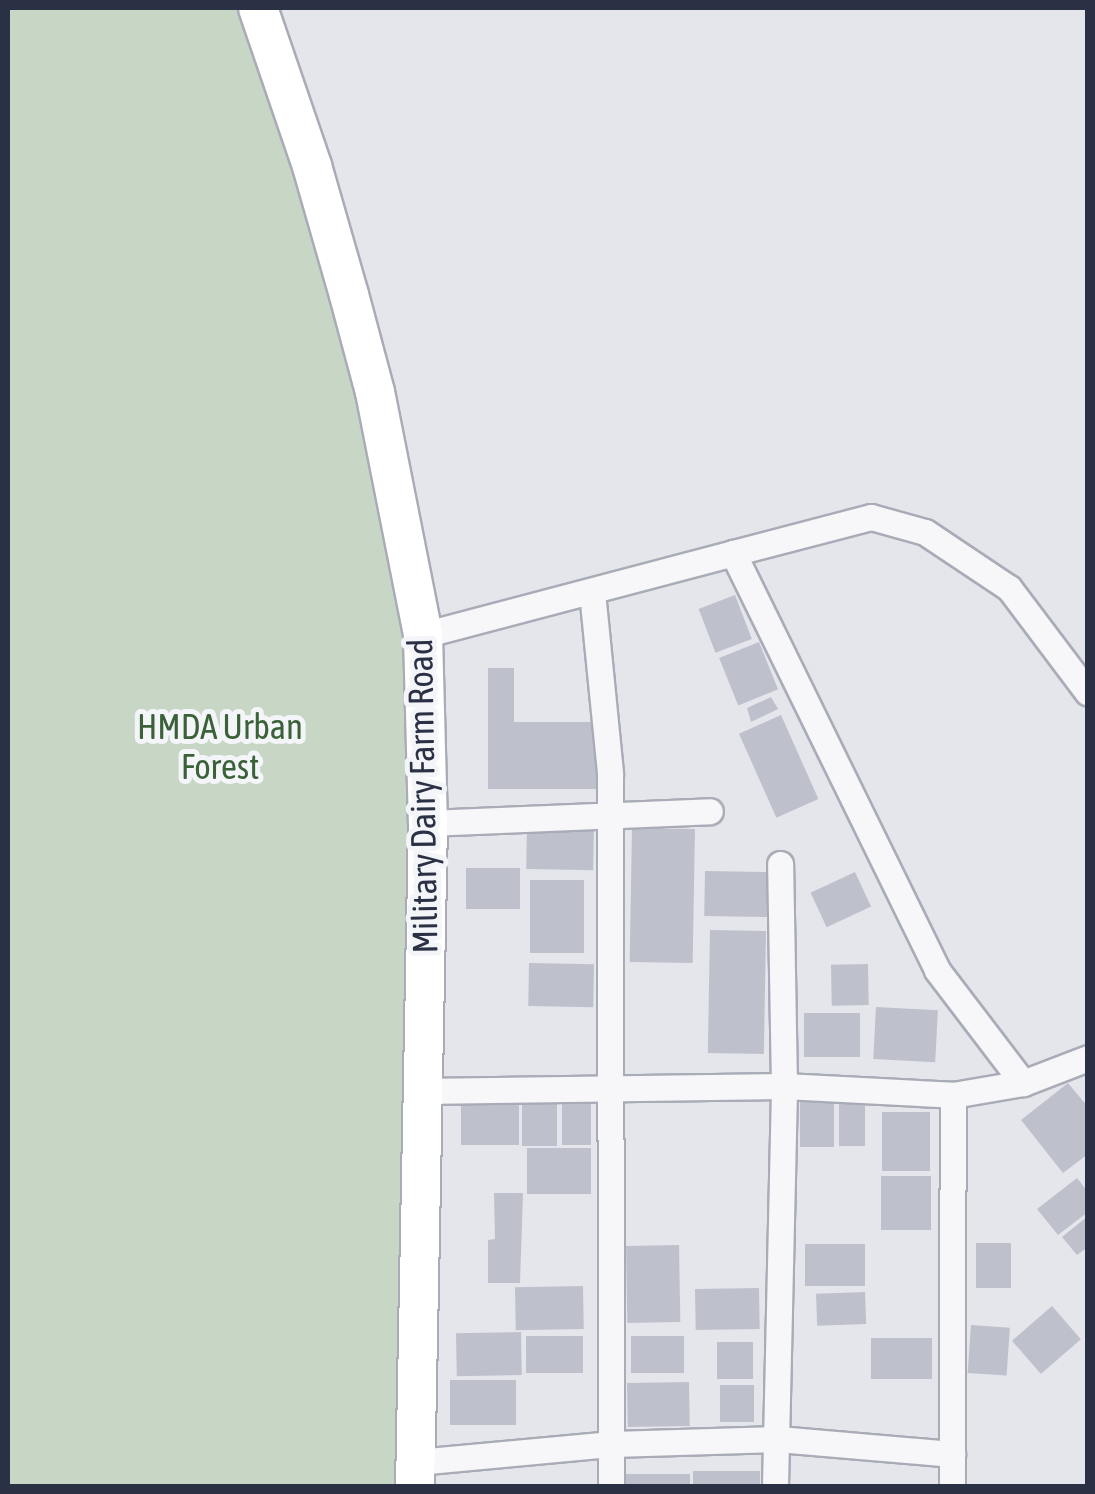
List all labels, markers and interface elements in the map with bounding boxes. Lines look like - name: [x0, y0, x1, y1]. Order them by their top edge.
- street label: Military Dairy Farm Road: [398, 638, 446, 954]
- park label: HMDA Urban Forest: [137, 705, 303, 787]

